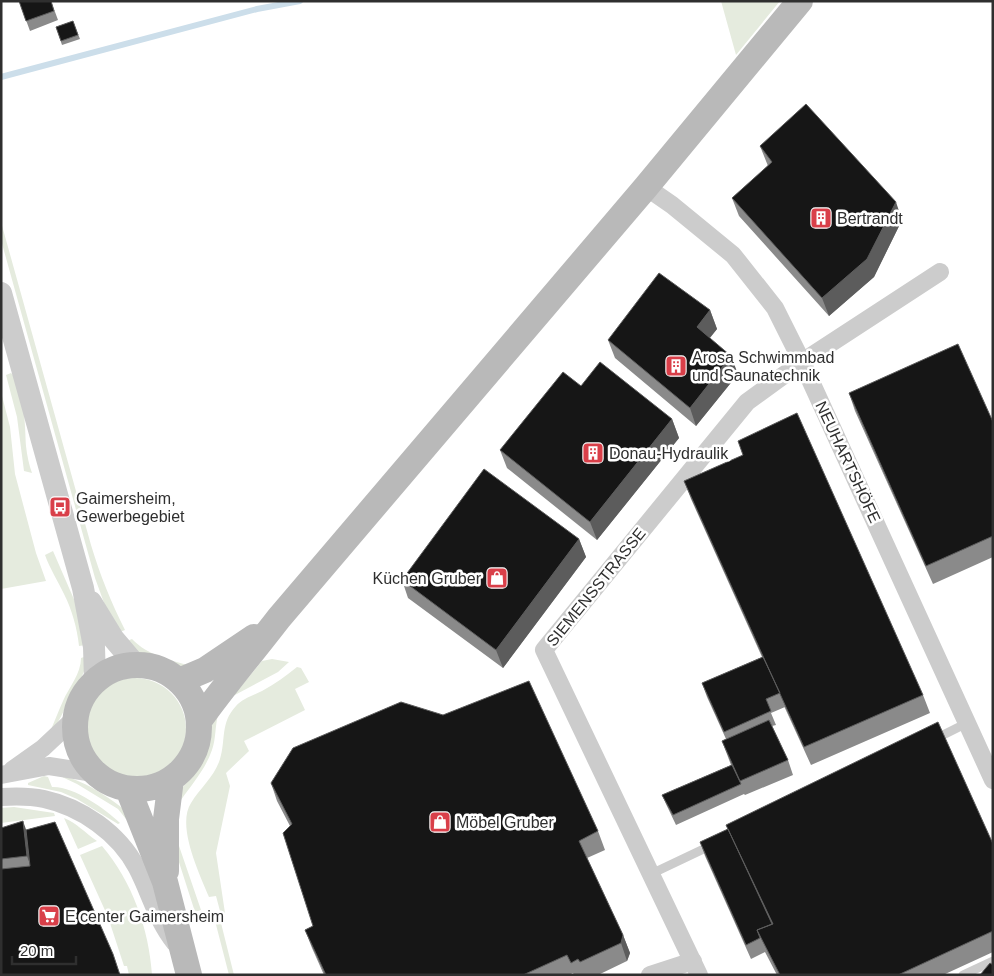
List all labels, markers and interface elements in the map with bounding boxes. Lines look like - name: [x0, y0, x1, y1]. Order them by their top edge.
- building icon: Bertrandt: [809, 206, 833, 230]
- place label: Bertrandt: [837, 210, 903, 227]
- place label: Arosa Schwimmbad und Saunatechnik: [692, 349, 834, 384]
- building icon: Arosa Schwimmbad und Saunatechnik: [664, 354, 688, 378]
- street label: NEUHARTSHÖFE: [812, 399, 884, 525]
- building icon: Donau-Hydraulik: [581, 441, 605, 465]
- place label: Donau-Hydraulik: [609, 445, 729, 462]
- place label: Gaimersheim, Gewerbegebiet: [76, 490, 185, 525]
- bus stop icon: Gaimersheim, Gewerbegebiet: [48, 495, 72, 519]
- street label: SIEMENSSTRASSE: [543, 525, 649, 649]
- shop icon: Küchen Gruber: [485, 566, 509, 590]
- place label: Küchen Gruber: [372, 570, 482, 587]
- shop icon: Möbel Gruber: [428, 810, 452, 834]
- place label: Möbel Gruber: [456, 814, 554, 831]
- supermarket icon: E center Gaimersheim: [37, 904, 61, 928]
- place label: E center Gaimersheim: [65, 908, 224, 925]
- scale bar: [12, 934, 76, 966]
- text: 20 m: [20, 942, 53, 959]

